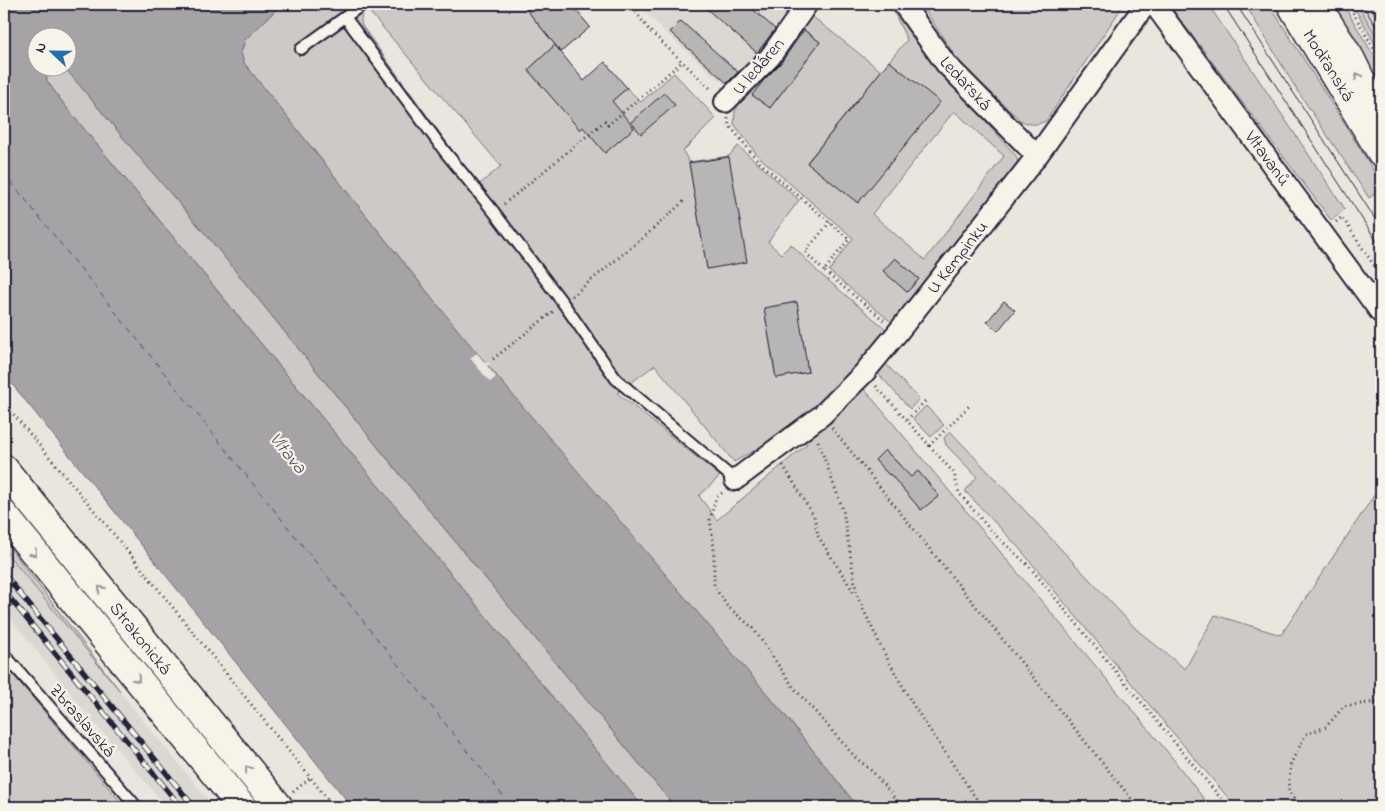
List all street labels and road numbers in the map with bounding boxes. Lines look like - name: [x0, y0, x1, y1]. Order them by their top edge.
- street label: Modřanská: [1295, 25, 1360, 107]
- street label: U ledáren: [727, 33, 792, 102]
- street label: Ledařská: [932, 51, 997, 117]
- street label: Vltavanů: [1237, 125, 1295, 192]
- street label: U Kempinku: [922, 216, 996, 300]
- street label: Strakonická: [102, 597, 177, 681]
- street label: Zbraslavská: [42, 679, 121, 764]

